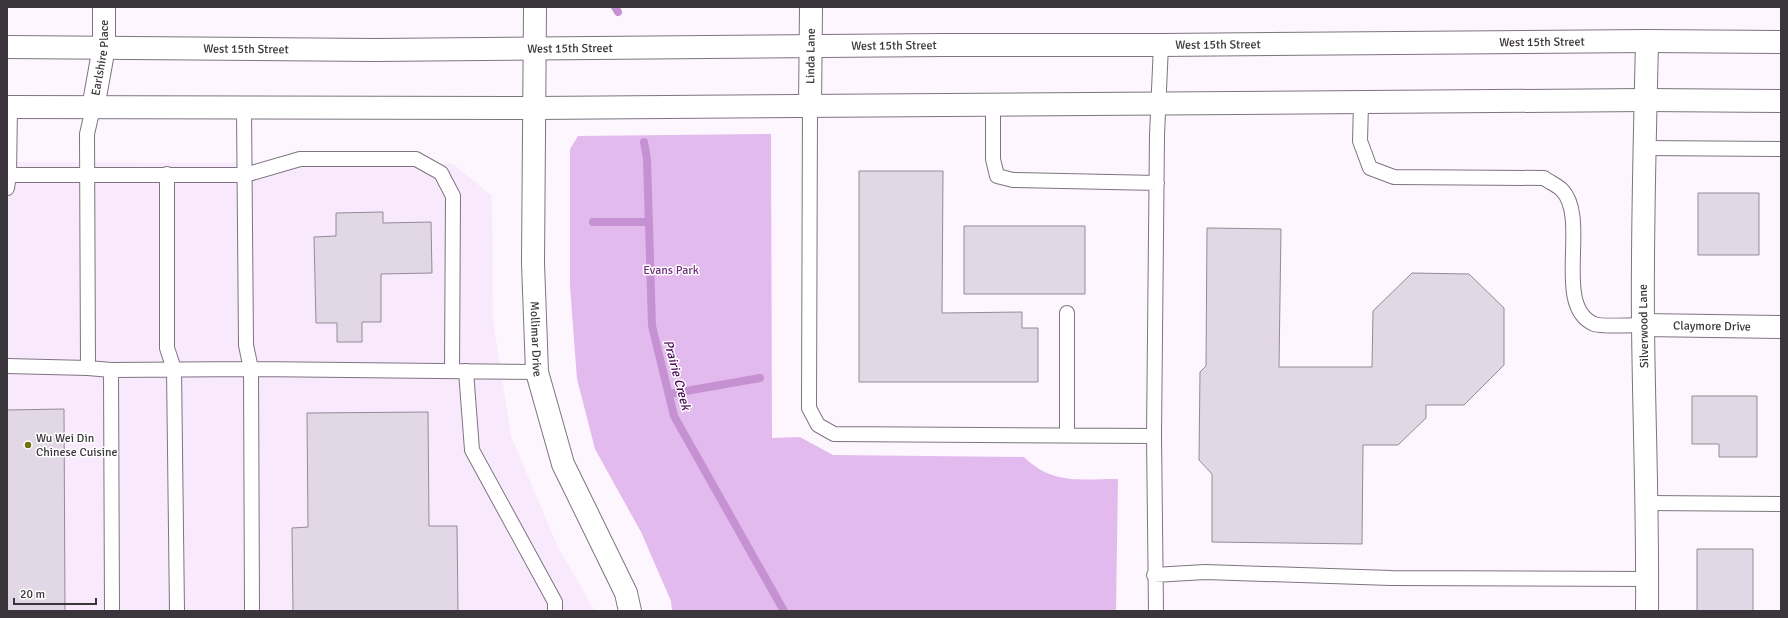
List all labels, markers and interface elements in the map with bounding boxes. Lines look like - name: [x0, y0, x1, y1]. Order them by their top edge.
- street label: Earlshire Place: [88, 20, 112, 97]
- street label: Linda Lane: [803, 28, 818, 84]
- street label: West 15th Street: [1499, 34, 1585, 50]
- street label: West 15th Street: [1175, 37, 1261, 52]
- street label: West 15th Street: [851, 38, 937, 53]
- street label: West 15th Street: [527, 40, 613, 56]
- street label: West 15th Street: [203, 41, 289, 57]
- park label: Evans Park: [643, 263, 699, 278]
- street label: Silverwood Lane: [1636, 284, 1652, 368]
- street label: Mollimar Drive: [527, 301, 546, 379]
- street label: Claymore Drive: [1673, 318, 1751, 334]
- water label: Prairie Creek: [660, 338, 694, 413]
- place label: Wu Wei Din Chinese Cuisine: [36, 431, 118, 460]
- marker: Wu Wei Din Chinese Cuisine: [23, 440, 33, 450]
- scale bar: [14, 580, 96, 606]
- text: 20 m: [20, 587, 45, 602]

